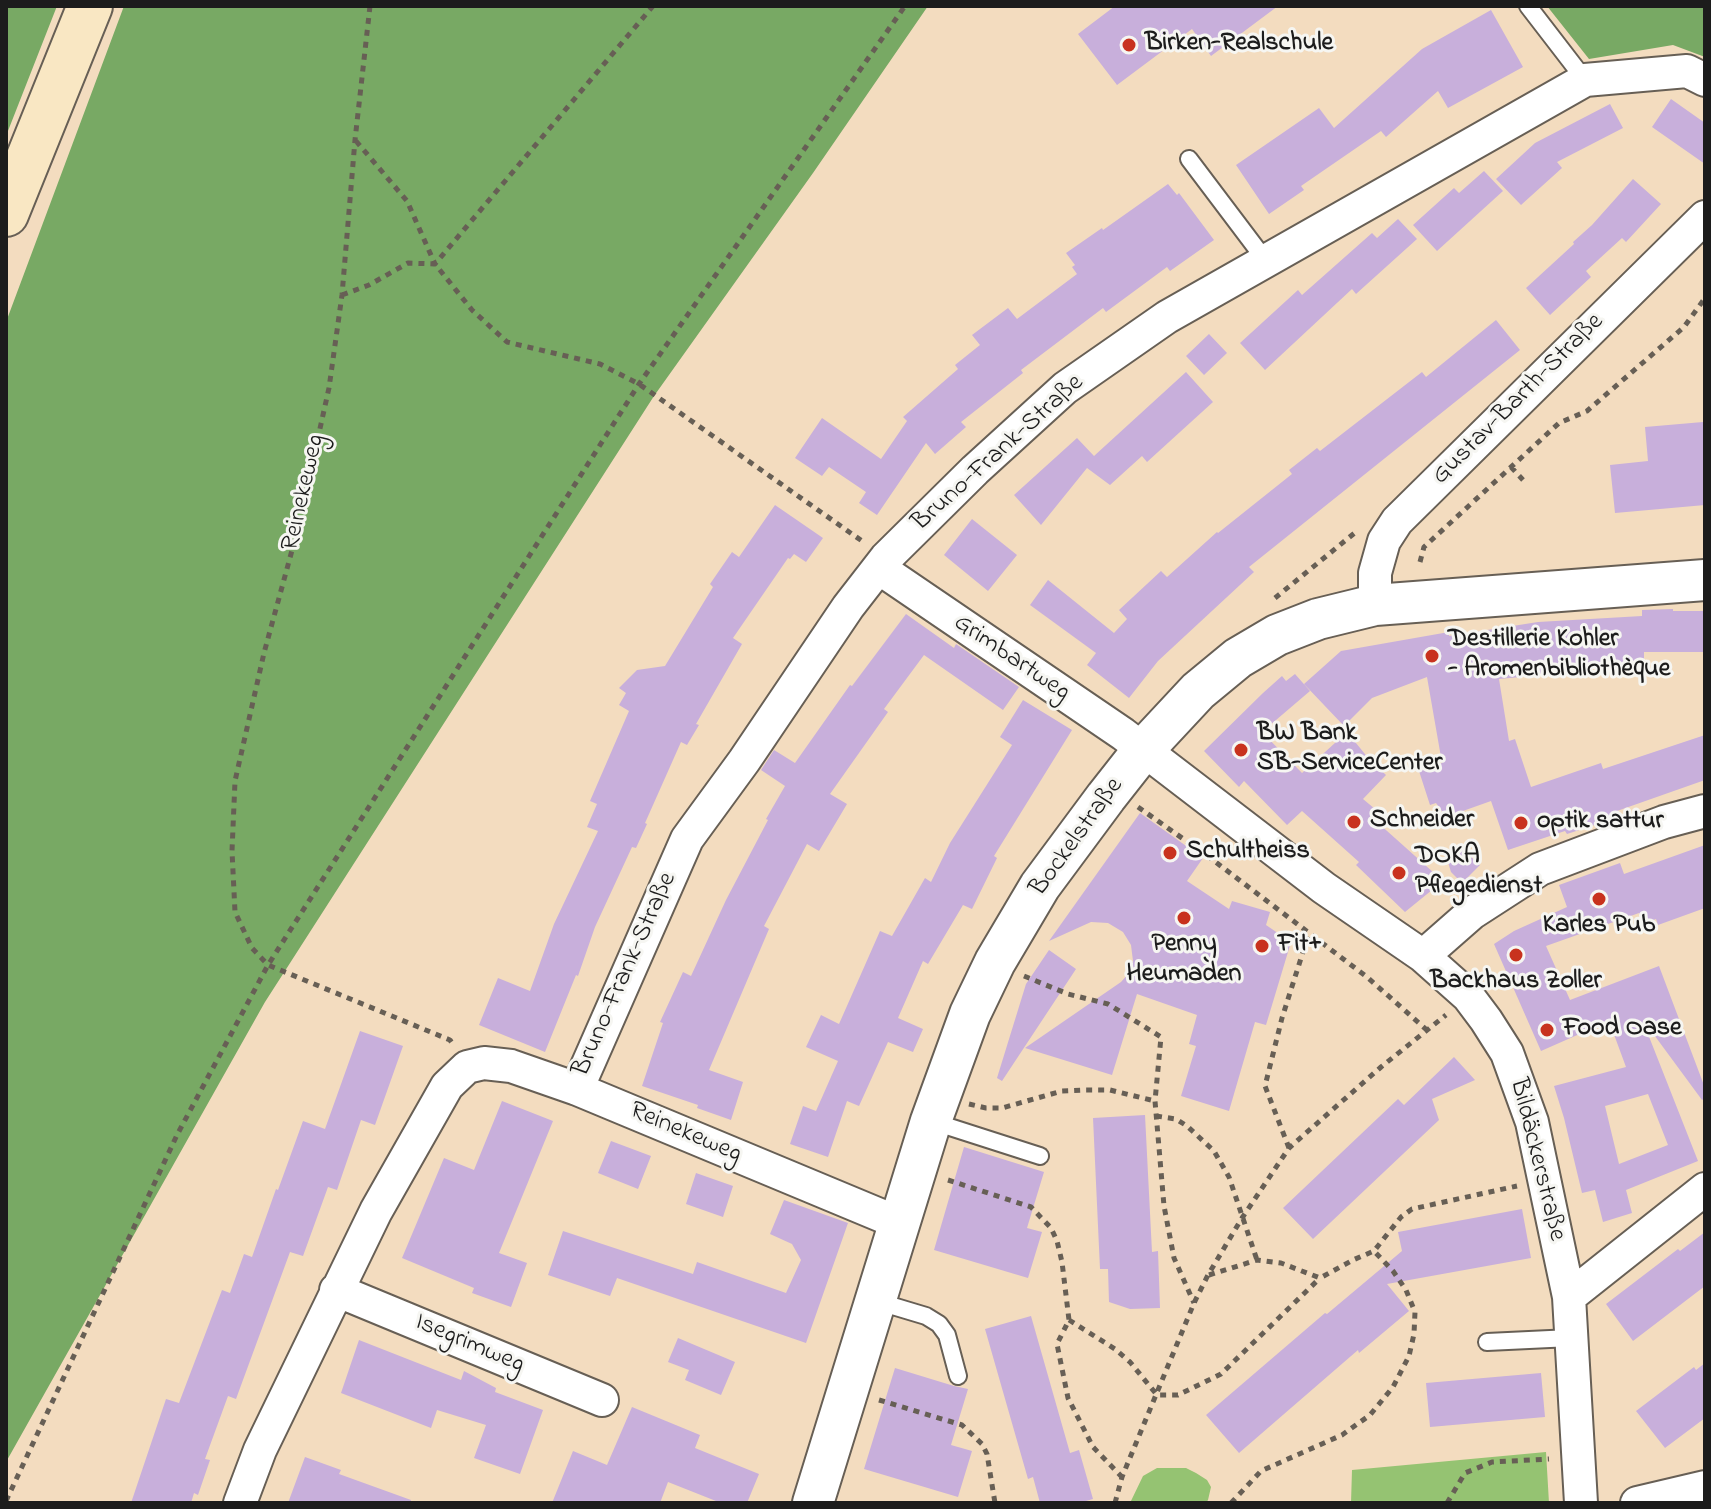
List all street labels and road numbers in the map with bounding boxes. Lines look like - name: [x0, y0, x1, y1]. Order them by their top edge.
- street label: Gustav-Barth-Straße: [1427, 308, 1611, 492]
- street label: Bruno-Frank-Straße: [907, 369, 1091, 539]
- street label: Reinekeweg: [276, 432, 334, 554]
- street label: Grimbartweg: [947, 609, 1075, 709]
- street label: Bockelstraße: [1024, 772, 1132, 904]
- street label: Bruno-Frank-Straße: [567, 868, 685, 1082]
- street label: Bildäckerstraße: [1501, 1076, 1571, 1244]
- street label: Reinekeweg: [624, 1096, 746, 1172]
- street label: Isegrimweg: [410, 1308, 528, 1382]

